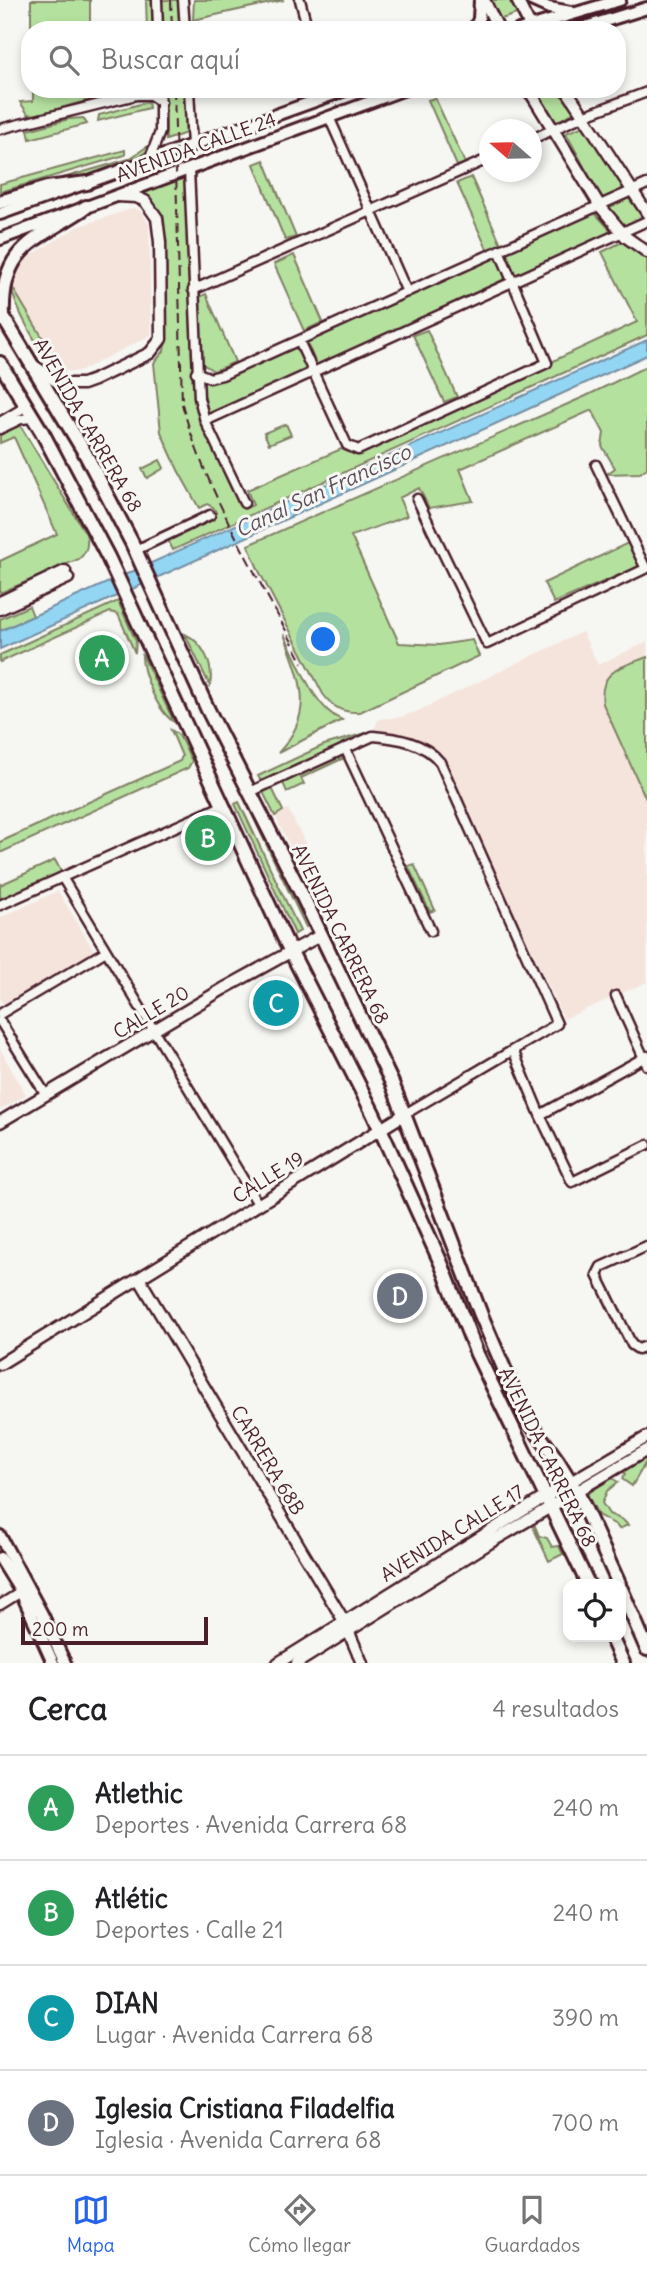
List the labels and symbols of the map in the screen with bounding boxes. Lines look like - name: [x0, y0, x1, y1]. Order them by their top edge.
- street label: AVENIDA CALLE 24: [113, 107, 279, 187]
- north arrow: [479, 119, 542, 182]
- street label: AVENIDA CARRERA 68: [28, 334, 148, 516]
- water label: Canal San Francisco: [231, 437, 416, 543]
- your location: [306, 622, 340, 656]
- pin: A: [79, 632, 125, 684]
- pin: B: [185, 812, 231, 864]
- street label: AVENIDA CARRERA 68: [287, 840, 395, 1028]
- pin: C: [253, 977, 299, 1029]
- street label: CALLE 20: [109, 980, 193, 1044]
- street label: CALLE 19: [228, 1146, 308, 1208]
- pin: D: [377, 1270, 423, 1322]
- street label: AVENIDA CARRERA 68: [494, 1363, 602, 1551]
- street label: CARRERA 68B: [226, 1401, 310, 1519]
- street label: AVENIDA CALLE 17: [376, 1479, 528, 1587]
- scale bar: [21, 1614, 208, 1646]

